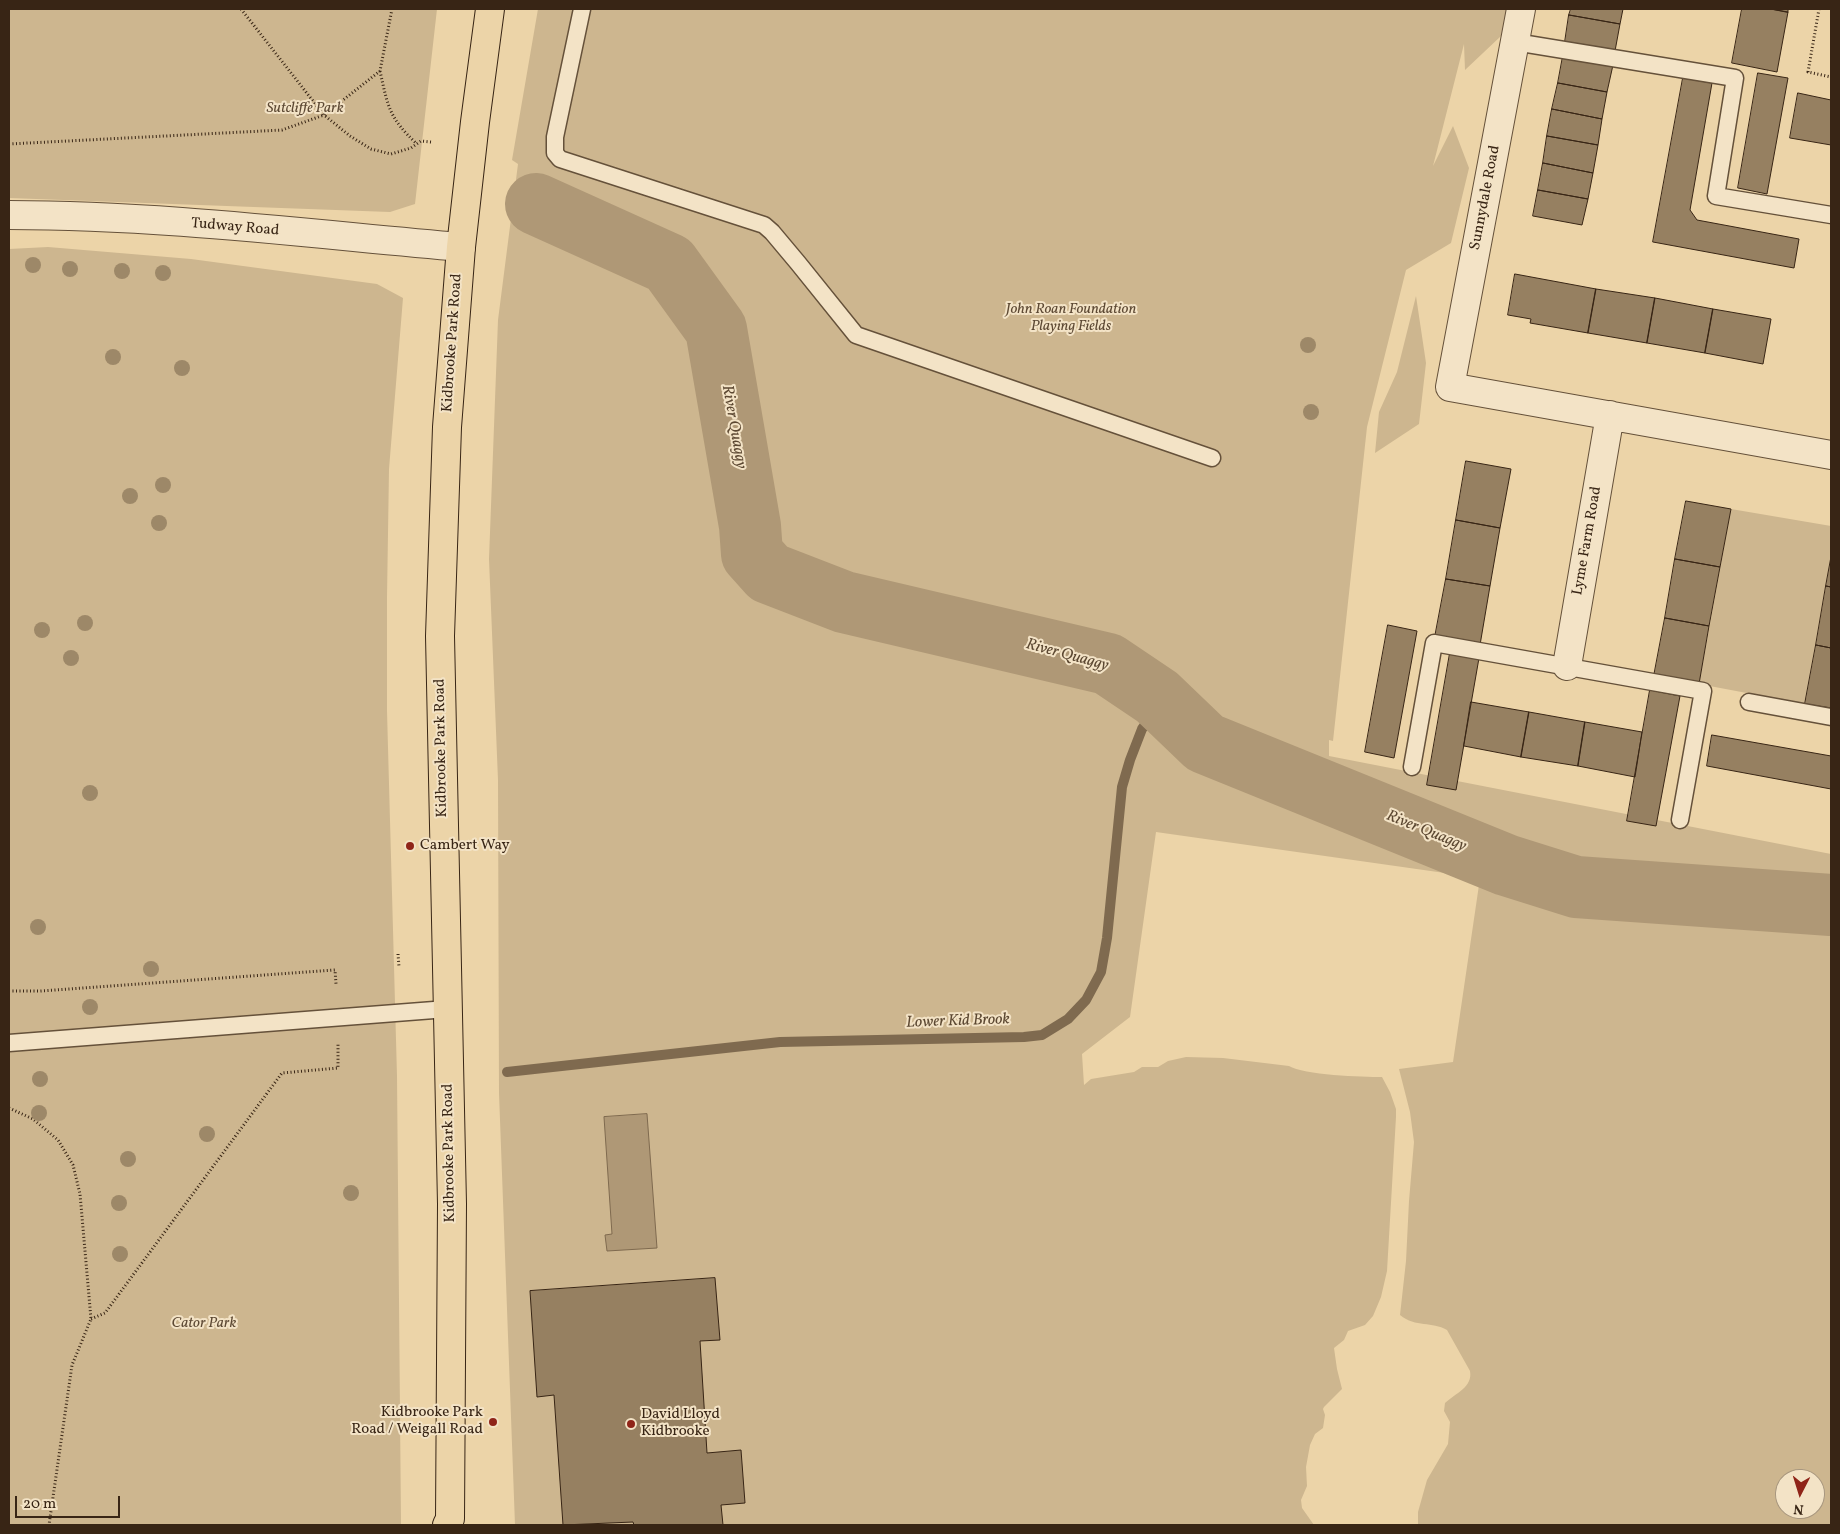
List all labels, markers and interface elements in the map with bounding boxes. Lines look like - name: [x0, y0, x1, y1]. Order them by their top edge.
- park label: Sutcliffe Park: [266, 100, 344, 118]
- street label: Sunnydale Road: [1467, 144, 1505, 252]
- street label: Tudway Road: [190, 215, 280, 241]
- street label: Kidbrooke Park Road: [439, 273, 467, 413]
- park label: John Roan Foundation Playing Fields: [1006, 301, 1136, 336]
- water label: River Quaggy: [716, 383, 750, 471]
- street label: Lyme Farm Road: [1570, 485, 1606, 597]
- water label: River Quaggy: [1023, 636, 1111, 676]
- street label: Kidbrooke Park Road: [432, 678, 452, 818]
- water label: River Quaggy: [1383, 807, 1469, 857]
- place label: Cambert Way: [420, 837, 510, 855]
- marker: Cambert Way: [404, 840, 416, 852]
- water label: Lower Kid Brook: [906, 1011, 1010, 1033]
- street label: Kidbrooke Park Road: [440, 1083, 460, 1223]
- park label: Cator Park: [172, 1315, 236, 1333]
- place label: Kidbrooke Park Road / Weigall Road: [351, 1404, 483, 1439]
- place label: David Lloyd Kidbrooke: [641, 1406, 720, 1441]
- marker: Kidbrooke Park Road / Weigall Road: [487, 1416, 499, 1428]
- marker: David Lloyd Kidbrooke: [625, 1418, 637, 1430]
- north arrow: [1775, 1469, 1825, 1519]
- scale bar: [18, 1486, 122, 1518]
- text: 20 m: [23, 1494, 56, 1515]
- text: N: [1793, 1499, 1805, 1518]

